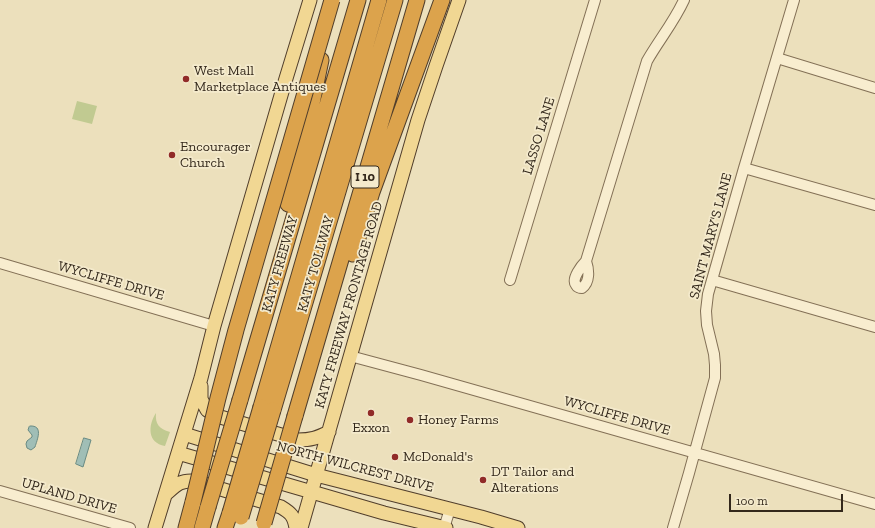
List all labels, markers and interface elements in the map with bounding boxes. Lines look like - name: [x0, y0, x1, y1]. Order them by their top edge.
- place label: West Mall Marketplace Antiques: [194, 63, 326, 96]
- marker: West Mall Marketplace Antiques: [181, 74, 191, 84]
- street label: LASSO LANE: [519, 95, 559, 177]
- place label: Encourager Church: [180, 139, 251, 172]
- marker: Encourager Church: [167, 150, 177, 160]
- road number: I 10: [351, 166, 379, 188]
- street label: SAINT MARY'S LANE: [686, 171, 736, 301]
- street label: KATY FREEWAY FRONTAGE ROAD: [311, 200, 387, 410]
- street label: KATY FREEWAY: [258, 214, 302, 314]
- street label: KATY TOLLWAY: [294, 214, 338, 314]
- street label: WYCLIFFE DRIVE: [56, 258, 166, 304]
- street label: WYCLIFFE DRIVE: [562, 393, 672, 439]
- marker: Exxon: [366, 408, 376, 418]
- place label: Honey Farms: [418, 412, 499, 428]
- marker: Honey Farms: [405, 415, 415, 425]
- place label: Exxon: [352, 420, 390, 436]
- street label: NORTH WILCREST DRIVE: [275, 438, 435, 496]
- place label: McDonald's: [403, 449, 473, 465]
- marker: McDonald's: [390, 452, 400, 462]
- place label: DT Tailor and Alterations: [491, 464, 574, 496]
- street label: UPLAND DRIVE: [19, 474, 119, 518]
- marker: DT Tailor and Alterations: [478, 475, 488, 485]
- scale bar: [731, 486, 845, 512]
- text: 100 m: [736, 494, 768, 508]

